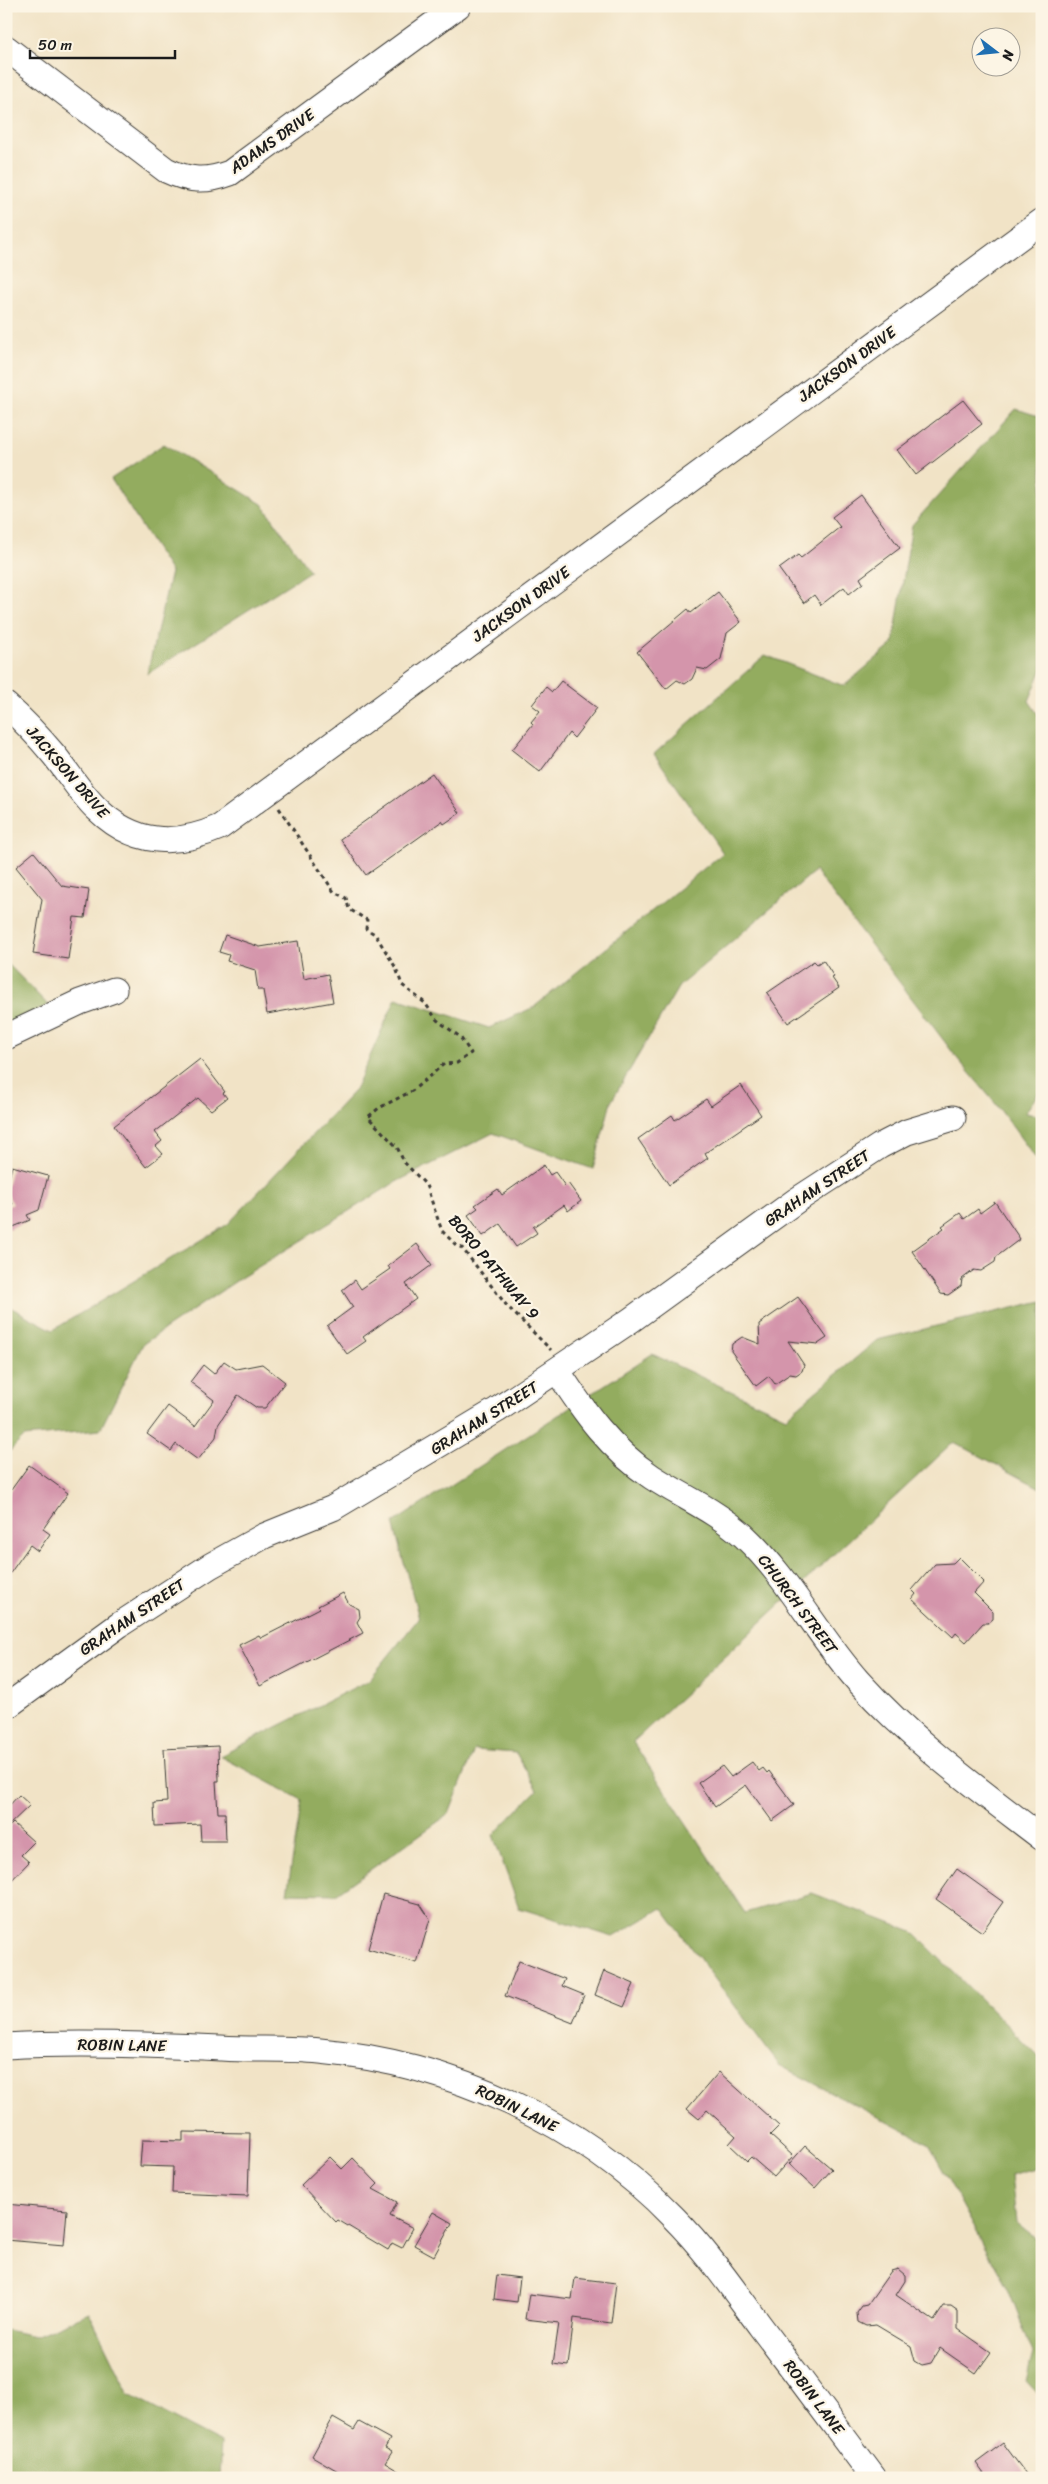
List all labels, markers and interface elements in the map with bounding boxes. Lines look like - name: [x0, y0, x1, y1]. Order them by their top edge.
- scale bar: [30, 28, 175, 60]
- north arrow: [970, 28, 1020, 78]
- text: 50 m: [38, 32, 73, 58]
- text: N: [995, 46, 1022, 64]
- street label: ADAMS DRIVE: [222, 100, 322, 182]
- street label: JACKSON DRIVE: [791, 318, 903, 410]
- street label: JACKSON DRIVE: [465, 558, 577, 650]
- street label: JACKSON DRIVE: [18, 718, 118, 826]
- street label: GRAHAM STREET: [758, 1141, 877, 1234]
- street label: BORO PATHWAY 9: [441, 1208, 547, 1326]
- street label: GRAHAM STREET: [424, 1372, 545, 1463]
- street label: CHURCH STREET: [750, 1547, 846, 1661]
- street label: GRAHAM STREET: [73, 1570, 192, 1663]
- street label: ROBIN LANE: [77, 2030, 168, 2060]
- street label: ROBIN LANE: [471, 2076, 564, 2141]
- street label: ROBIN LANE: [776, 2353, 853, 2442]

